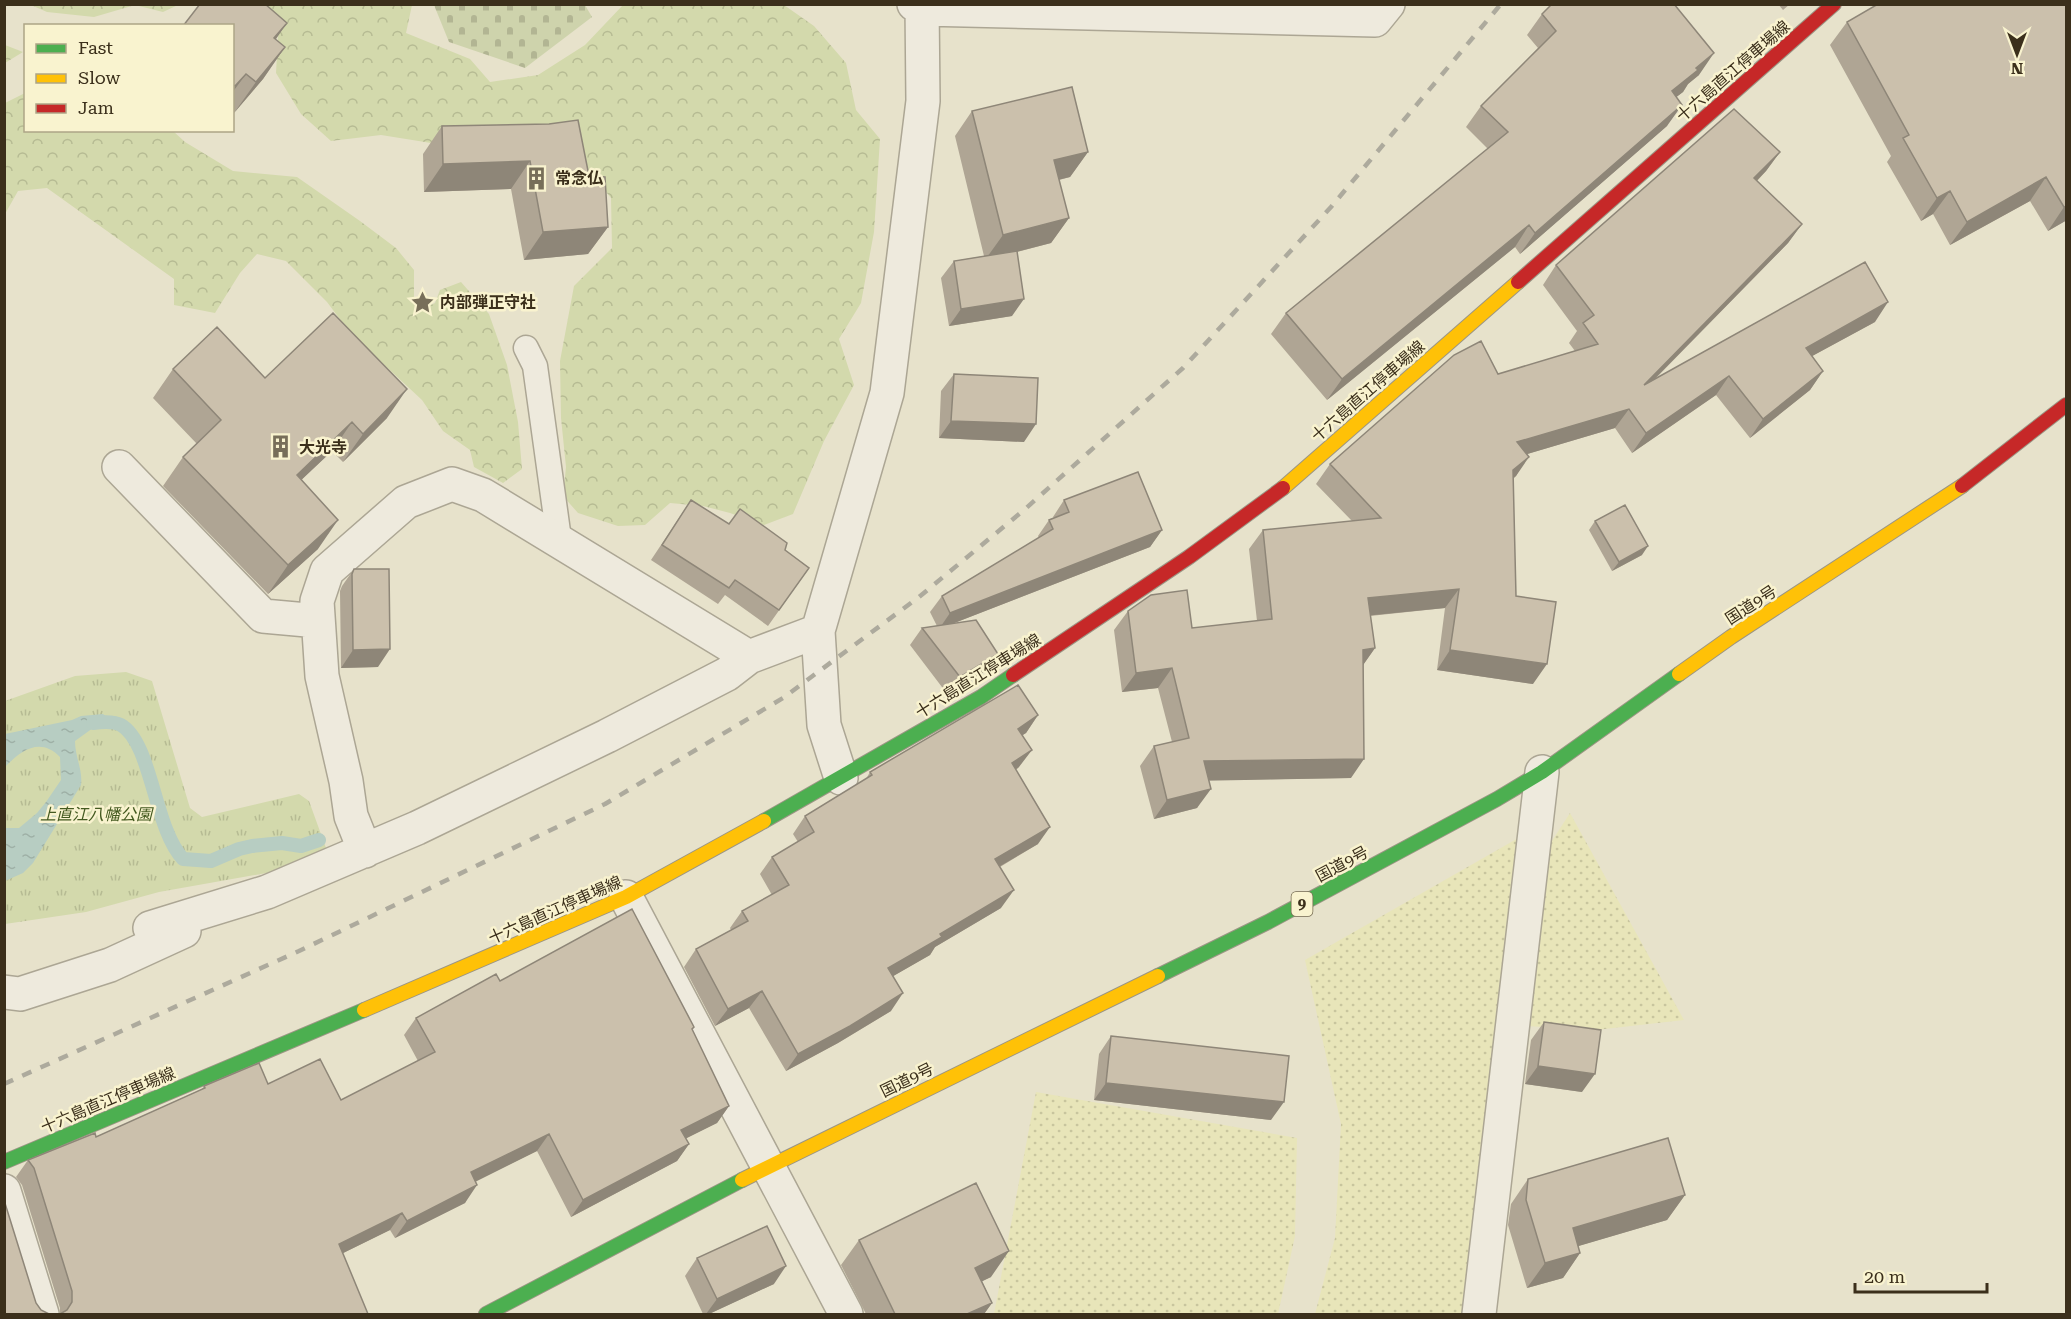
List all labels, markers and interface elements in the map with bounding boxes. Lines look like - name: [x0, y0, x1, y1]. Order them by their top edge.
- street label: 十六島直江停車場線: [1672, 17, 1794, 125]
- legend: [24, 24, 234, 132]
- north arrow: [1987, 24, 2047, 84]
- text: Fast: [78, 37, 113, 58]
- text: N: [2011, 59, 2023, 78]
- text: Slow: [78, 67, 120, 88]
- text: Jam: [78, 97, 114, 118]
- building icon: 常念仏: [524, 165, 550, 191]
- place label: 常念仏: [555, 169, 603, 188]
- place icon: 内部弾正守社: [409, 289, 435, 315]
- place label: 内部弾正守社: [440, 293, 536, 312]
- street label: 十六島直江停車場線: [1307, 337, 1429, 445]
- building icon: 大光寺: [268, 434, 294, 460]
- place label: 大光寺: [299, 438, 347, 457]
- street label: 国道9号: [1722, 582, 1780, 628]
- street label: 十六島直江停車場線: [912, 630, 1044, 722]
- park label: 上直江八幡公園: [40, 805, 154, 824]
- street label: 国道9号: [1312, 842, 1372, 886]
- street label: 十六島直江停車場線: [485, 872, 625, 948]
- road number: 9: [1292, 892, 1312, 916]
- street label: 国道9号: [877, 1059, 937, 1101]
- street label: 十六島直江停車場線: [38, 1063, 178, 1137]
- scale bar: [1855, 1256, 1987, 1294]
- text: 20 m: [1864, 1266, 1905, 1287]

